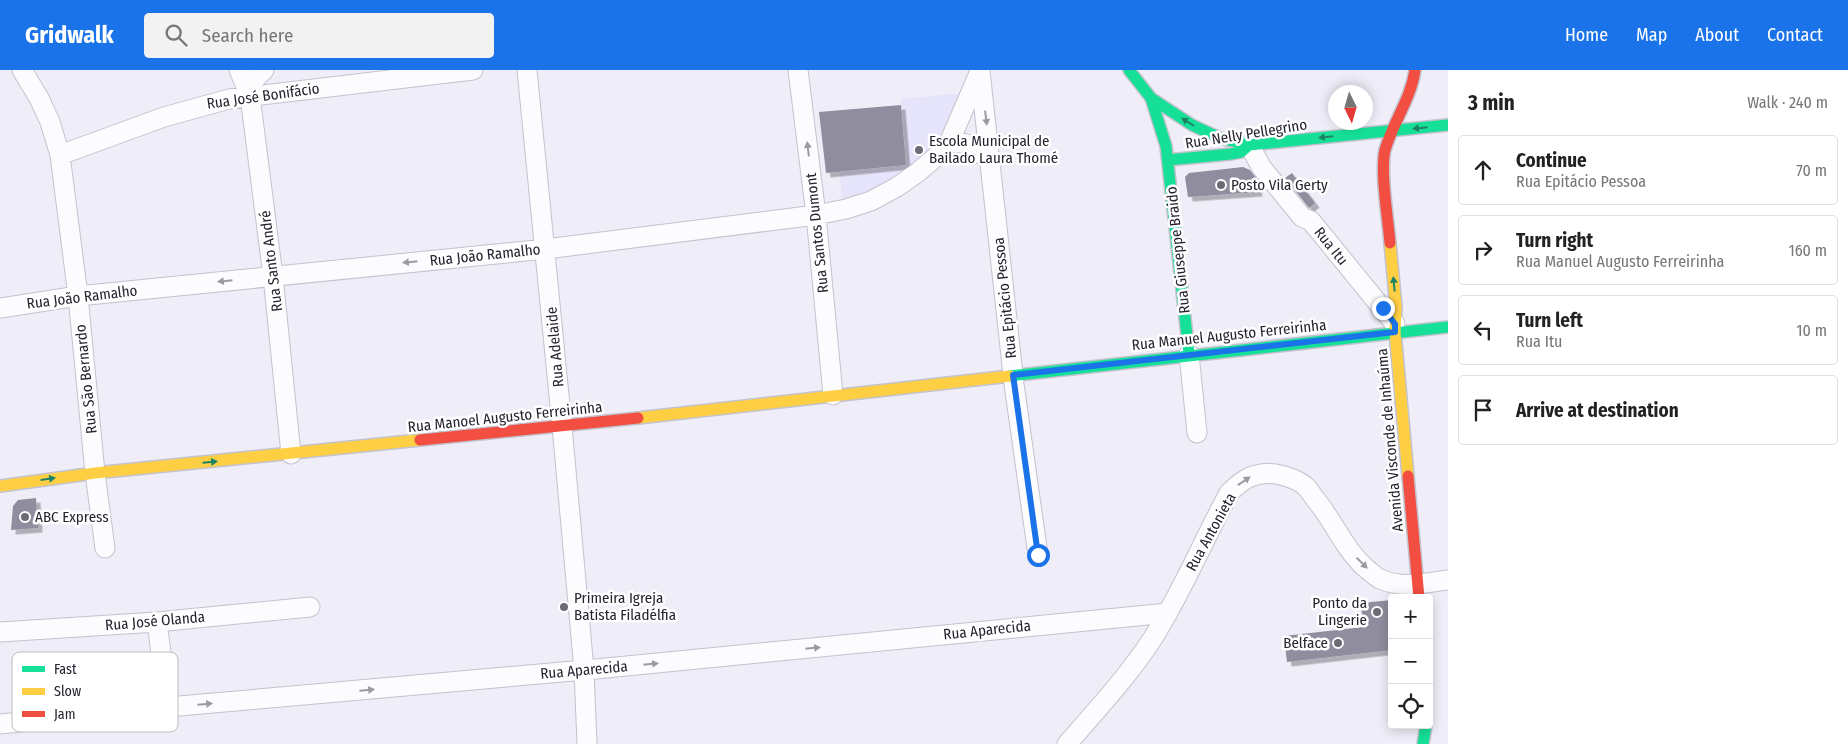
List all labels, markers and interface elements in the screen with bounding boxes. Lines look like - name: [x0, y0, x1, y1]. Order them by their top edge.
- search box: [144, 13, 494, 58]
- text: Gridwalk: [25, 21, 114, 49]
- icon: search: [162, 21, 190, 49]
- text: Search here: [202, 24, 293, 47]
- text: Home: [1565, 24, 1608, 46]
- text: Map: [1636, 24, 1667, 46]
- text: About: [1695, 24, 1739, 46]
- text: Contact: [1767, 24, 1823, 46]
- street label: Rua José Bonifácio: [205, 79, 321, 113]
- north arrow: [1328, 85, 1373, 130]
- text: 3 min: [1468, 90, 1515, 116]
- text: Walk · 240 m: [1747, 93, 1828, 112]
- one-way arrow: [982, 111, 990, 127]
- street label: Rua Nelly Pellegrino: [1184, 115, 1308, 153]
- one-way arrow: [1181, 117, 1194, 127]
- one-way arrow: [1412, 124, 1428, 132]
- place label: Escola Municipal de Bailado Laura Thomé: [929, 132, 1058, 167]
- one-way arrow: [1318, 134, 1334, 142]
- one-way arrow: [804, 141, 812, 157]
- marker: Escola Municipal de Bailado Laura Thomé: [913, 144, 925, 156]
- text: Continue: [1516, 149, 1587, 172]
- icon: ahead: [1469, 156, 1497, 184]
- text: 70 m: [1796, 161, 1827, 180]
- street label: Rua Santos Dumont: [802, 172, 832, 294]
- text: Rua Epitácio Pessoa: [1516, 172, 1646, 191]
- place label: Posto Vila Gerty: [1231, 176, 1328, 194]
- marker: Posto Vila Gerty: [1215, 179, 1227, 191]
- street label: Rua Giuseppe Braido: [1162, 185, 1194, 315]
- street label: Rua Santo André: [256, 209, 286, 313]
- street label: Rua Itu: [1310, 223, 1352, 269]
- text: Turn right: [1516, 229, 1593, 252]
- street label: Rua Epitácio Pessoa: [990, 236, 1020, 360]
- icon: right: [1469, 236, 1497, 264]
- street label: Rua João Ramalho: [429, 240, 541, 270]
- text: 160 m: [1788, 241, 1827, 260]
- text: Rua Manuel Augusto Ferreirinha: [1516, 252, 1724, 271]
- one-way arrow: [402, 258, 418, 266]
- one-way arrow: [1390, 275, 1398, 291]
- one-way arrow: [217, 277, 233, 285]
- street label: Rua João Ramalho: [26, 281, 138, 313]
- route end: [1372, 297, 1395, 320]
- street label: Rua Adelaide: [543, 306, 567, 388]
- text: Turn left: [1516, 309, 1583, 332]
- street label: Rua Manuel Augusto Ferreirinha: [1131, 316, 1327, 354]
- icon: left: [1469, 316, 1497, 344]
- text: 10 m: [1796, 321, 1827, 340]
- street label: Rua São Bernardo: [71, 323, 101, 435]
- text: Rua Itu: [1516, 332, 1562, 351]
- street label: Avenida Visconde de Inhaúma: [1373, 348, 1407, 532]
- icon: arrive: [1469, 396, 1497, 424]
- street label: Rua Manoel Augusto Ferreirinha: [407, 398, 603, 436]
- text: Arrive at destination: [1516, 399, 1679, 422]
- one-way arrow: [202, 458, 218, 466]
- one-way arrow: [41, 475, 57, 483]
- one-way arrow: [1237, 476, 1250, 486]
- street label: Rua Antonieta: [1182, 490, 1240, 574]
- place label: ABC Express: [35, 508, 109, 526]
- marker: ABC Express: [19, 511, 31, 523]
- route start: [1027, 544, 1050, 567]
- one-way arrow: [1355, 557, 1367, 569]
- place label: Primeira Igreja Batista Filadélfia: [574, 589, 676, 624]
- place label: Ponto da Lingerie: [1312, 594, 1367, 629]
- map controls: [1388, 594, 1433, 729]
- button: +: [1388, 594, 1433, 639]
- marker: Primeira Igreja Batista Filadélfia: [558, 601, 570, 613]
- marker: Ponto da Lingerie: [1371, 606, 1383, 618]
- street label: Rua José Olanda: [104, 608, 206, 634]
- street label: Rua Aparecida: [942, 616, 1032, 644]
- place label: Belface: [1283, 634, 1328, 652]
- marker: Belface: [1332, 637, 1344, 649]
- button: −: [1388, 639, 1433, 684]
- one-way arrow: [805, 643, 821, 651]
- legend: [12, 652, 178, 732]
- street label: Rua Aparecida: [539, 657, 629, 683]
- one-way arrow: [643, 660, 659, 668]
- text: Fast: [54, 661, 77, 678]
- text: Slow: [54, 683, 81, 700]
- button: locate: [1388, 684, 1433, 729]
- one-way arrow: [359, 685, 375, 693]
- one-way arrow: [198, 700, 214, 708]
- text: Jam: [54, 706, 75, 723]

